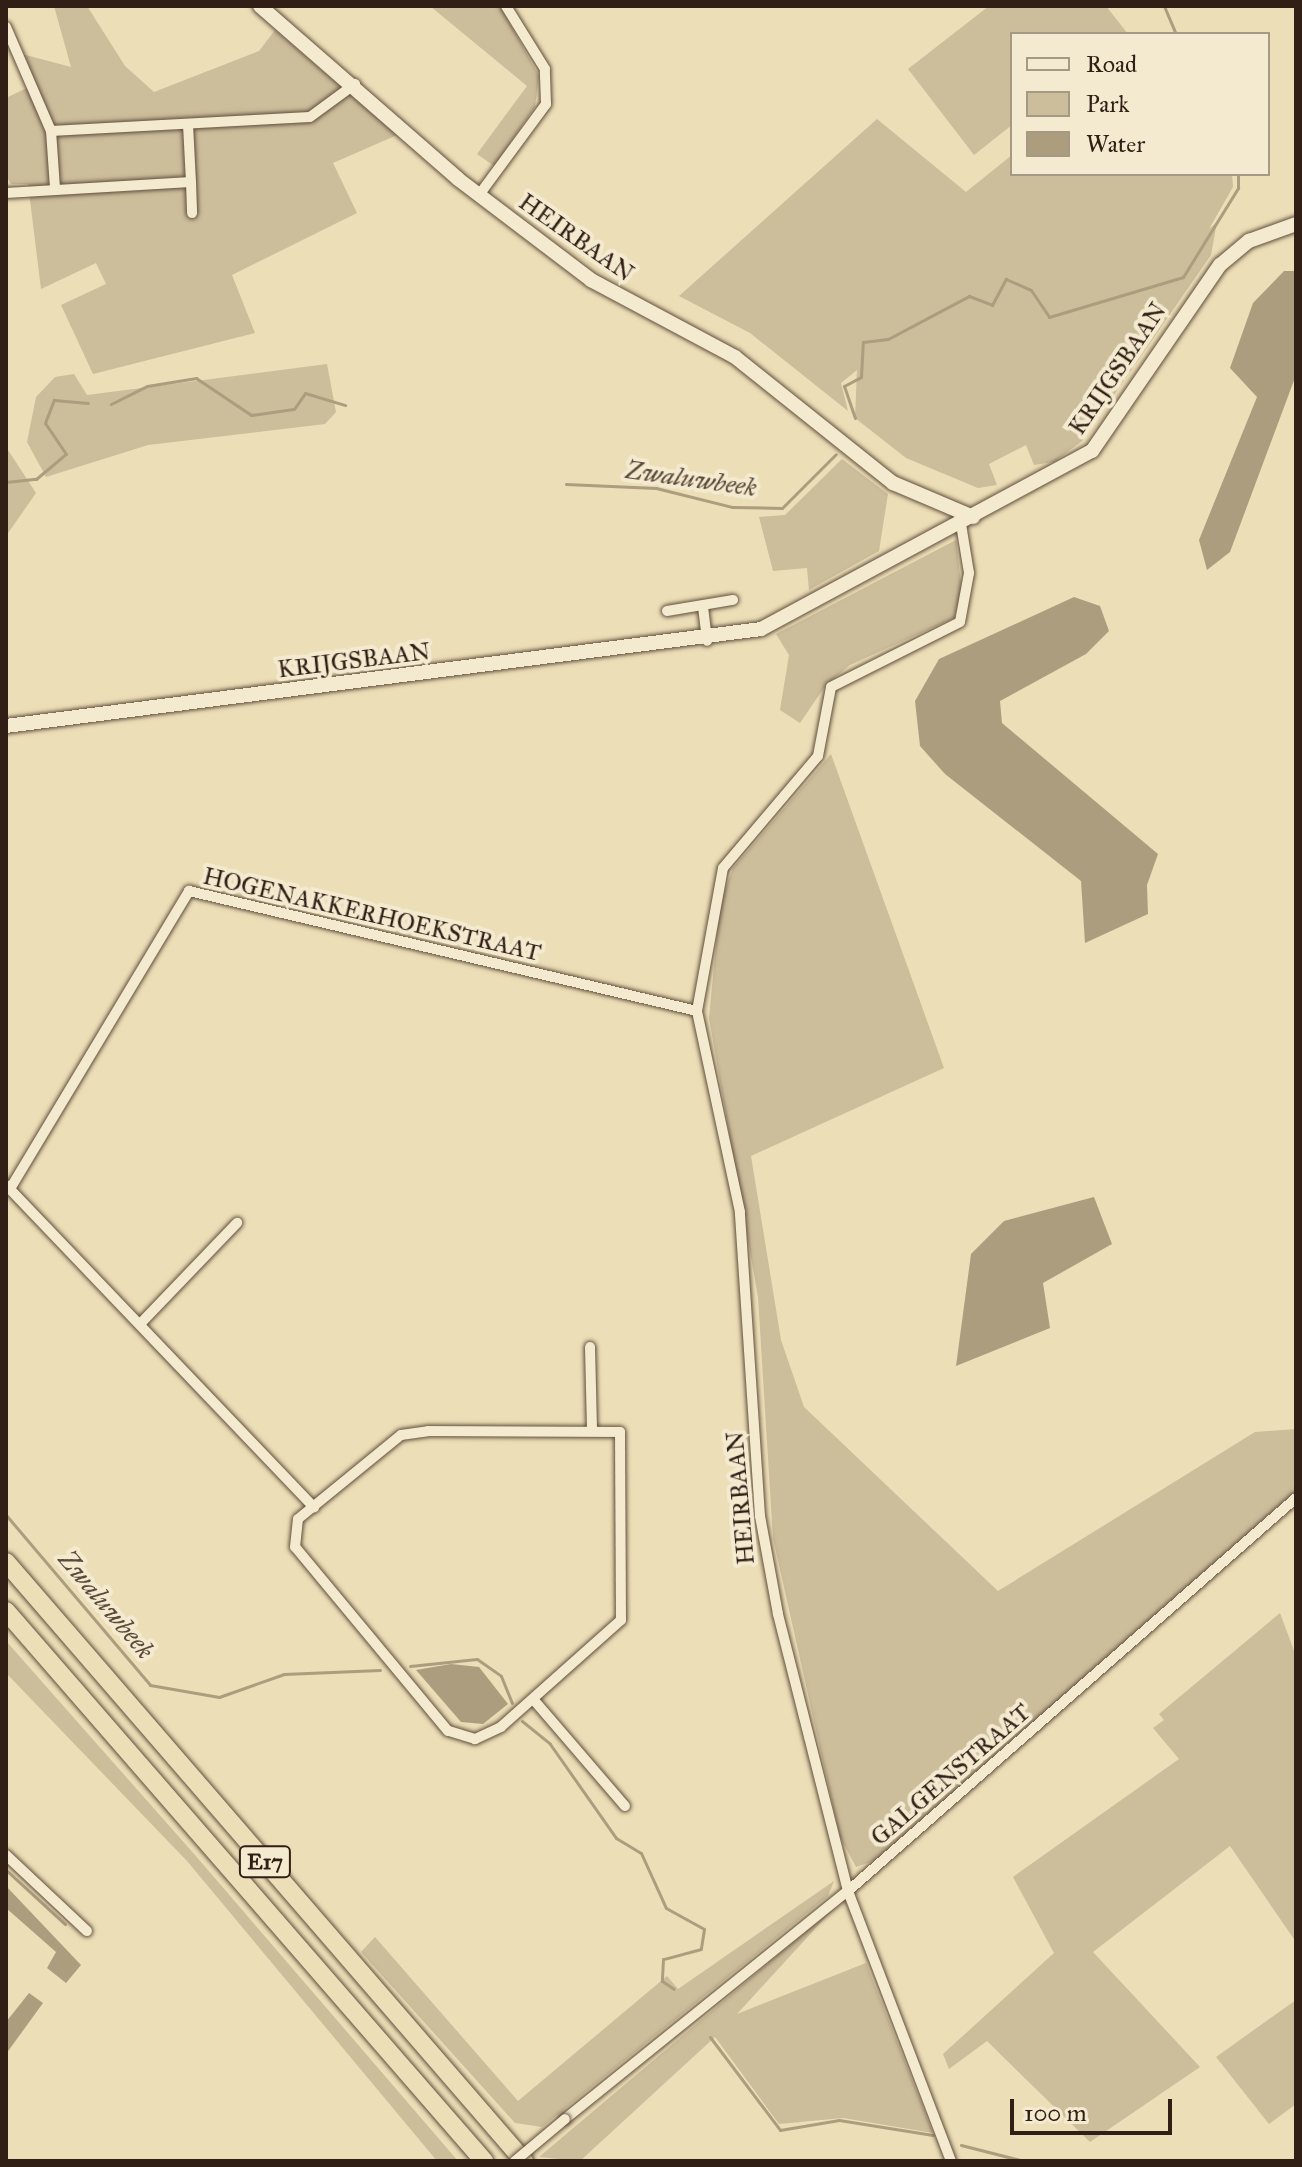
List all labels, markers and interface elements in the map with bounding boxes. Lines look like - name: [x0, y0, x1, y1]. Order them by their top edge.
- legend: [1010, 32, 1270, 176]
- text: Road: [1086, 49, 1137, 79]
- text: Park: [1086, 89, 1129, 119]
- text: Water: [1086, 129, 1145, 159]
- street label: HEIRBAAN: [513, 188, 639, 288]
- street label: KRIJGSBAAN: [1063, 297, 1173, 441]
- water label: Zwaluwbeek: [623, 454, 759, 504]
- street label: KRIJGSBAAN: [276, 637, 432, 685]
- street label: HOGENAKKERHOEKSTRAAT: [200, 862, 544, 968]
- street label: HEIRBAAN: [721, 1430, 761, 1566]
- water label: Zwaluwbeek: [52, 1544, 160, 1666]
- street label: GALGENSTRAAT: [865, 1698, 1037, 1852]
- road number: E17: [237, 1844, 293, 1880]
- scale bar: [1014, 2083, 1176, 2133]
- text: 100 m: [1024, 2098, 1087, 2128]

